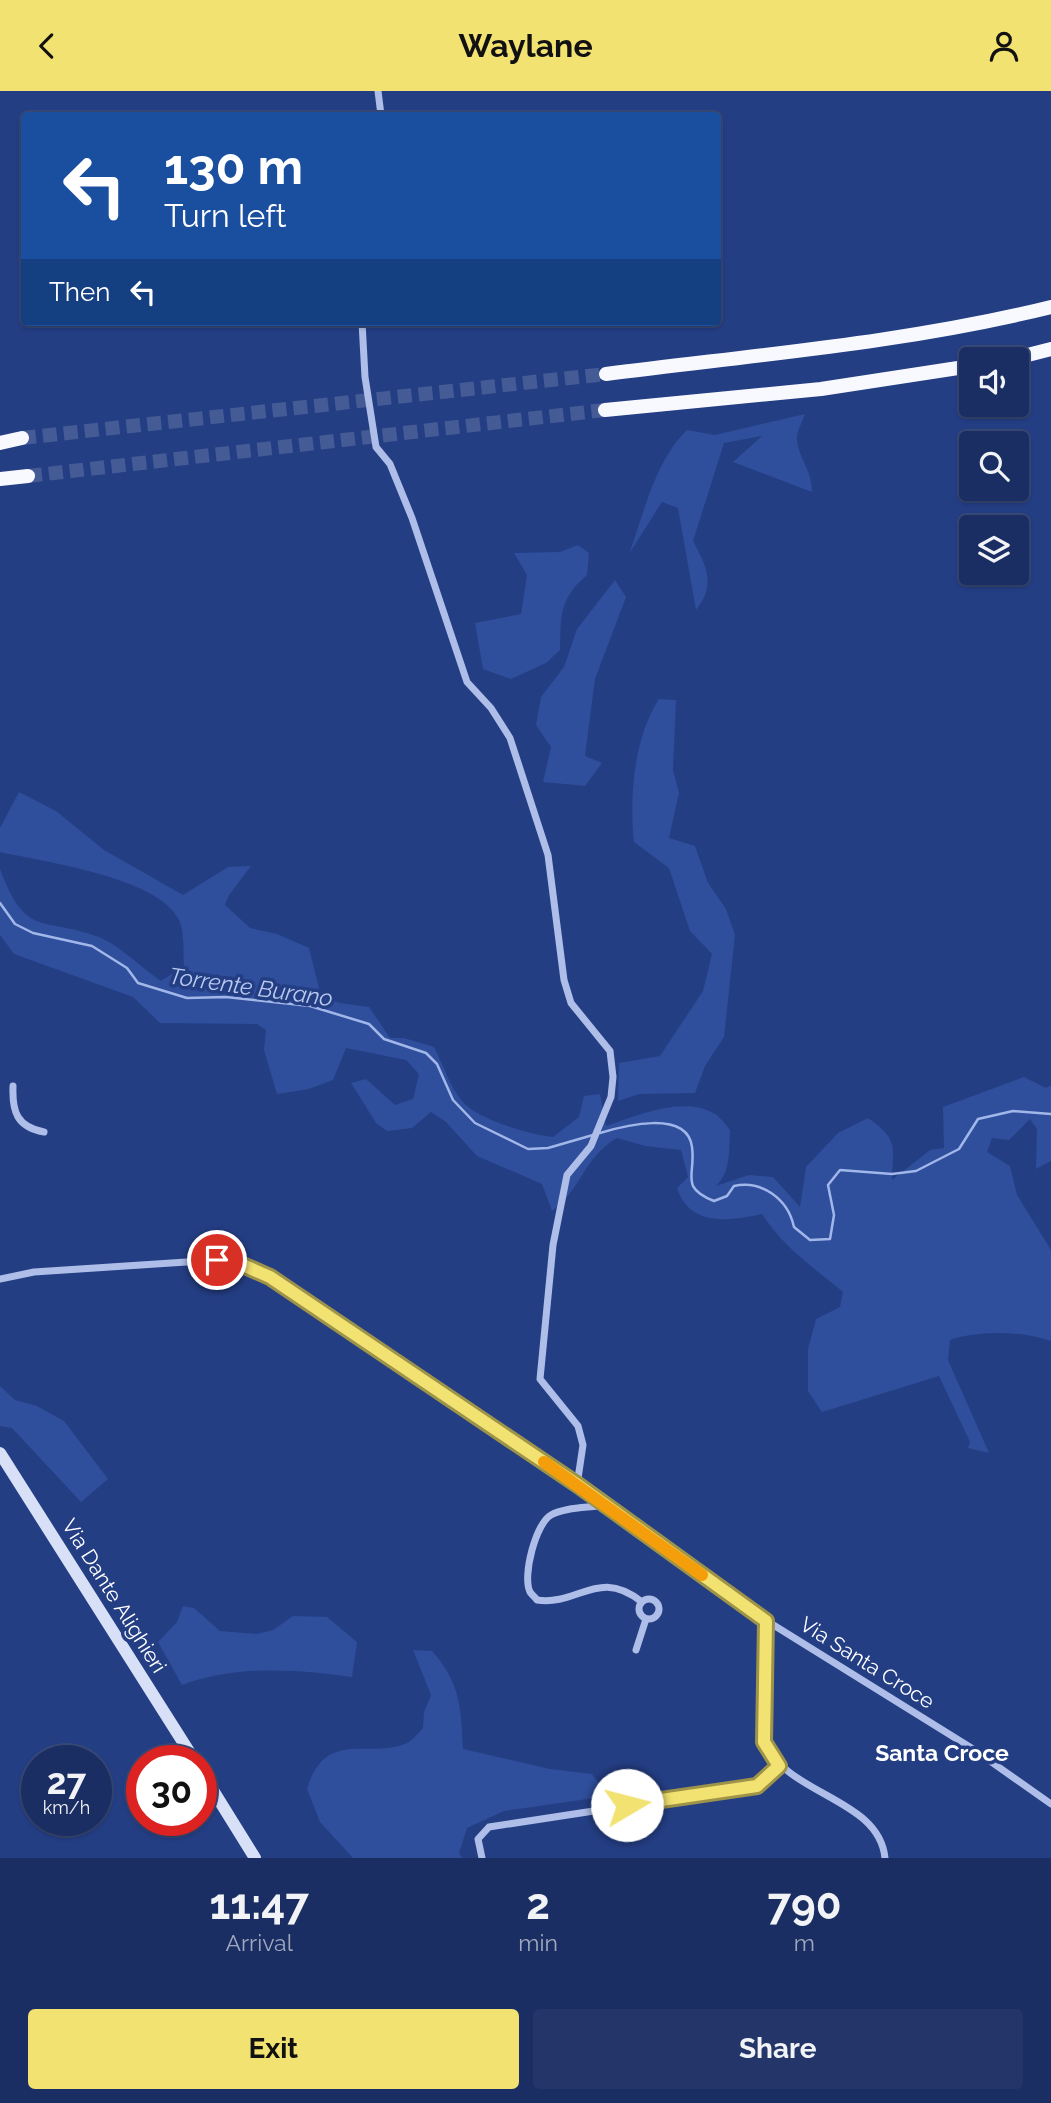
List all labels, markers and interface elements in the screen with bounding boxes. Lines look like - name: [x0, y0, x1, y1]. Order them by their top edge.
- icon: back: [28, 27, 66, 65]
- text: Waylane: [458, 27, 593, 64]
- icon: person: [985, 27, 1023, 65]
- text: 130 m: [164, 138, 303, 195]
- icon: left: [49, 140, 140, 231]
- text: Turn left: [164, 197, 286, 234]
- icon: left: [124, 273, 162, 311]
- text: Then: [49, 277, 110, 307]
- map controls: [959, 347, 1029, 585]
- button: sound: [959, 347, 1029, 417]
- button: search: [959, 431, 1029, 501]
- button: layers: [959, 515, 1029, 585]
- water label: Torrente Burano: [167, 962, 335, 1011]
- pin: [187, 1230, 247, 1290]
- icon: arrive: [198, 1241, 236, 1279]
- street label: Via Dante Alighieri: [57, 1514, 172, 1677]
- street label: Via Santa Croce: [796, 1611, 939, 1714]
- district label: Santa Croce: [875, 1739, 1009, 1766]
- speed limit sign: 30: [126, 1745, 217, 1836]
- text: 27: [47, 1761, 86, 1802]
- position arrow: [590, 1768, 664, 1842]
- text: km/h: [43, 1797, 90, 1818]
- text: 11:47: [209, 1880, 309, 1929]
- text: 2: [526, 1880, 550, 1929]
- text: 790: [767, 1880, 841, 1929]
- text: Arrival: [225, 1929, 293, 1956]
- text: min: [518, 1929, 558, 1956]
- text: m: [794, 1929, 815, 1956]
- button: Exit: [28, 2009, 519, 2089]
- button: Share: [533, 2009, 1023, 2089]

